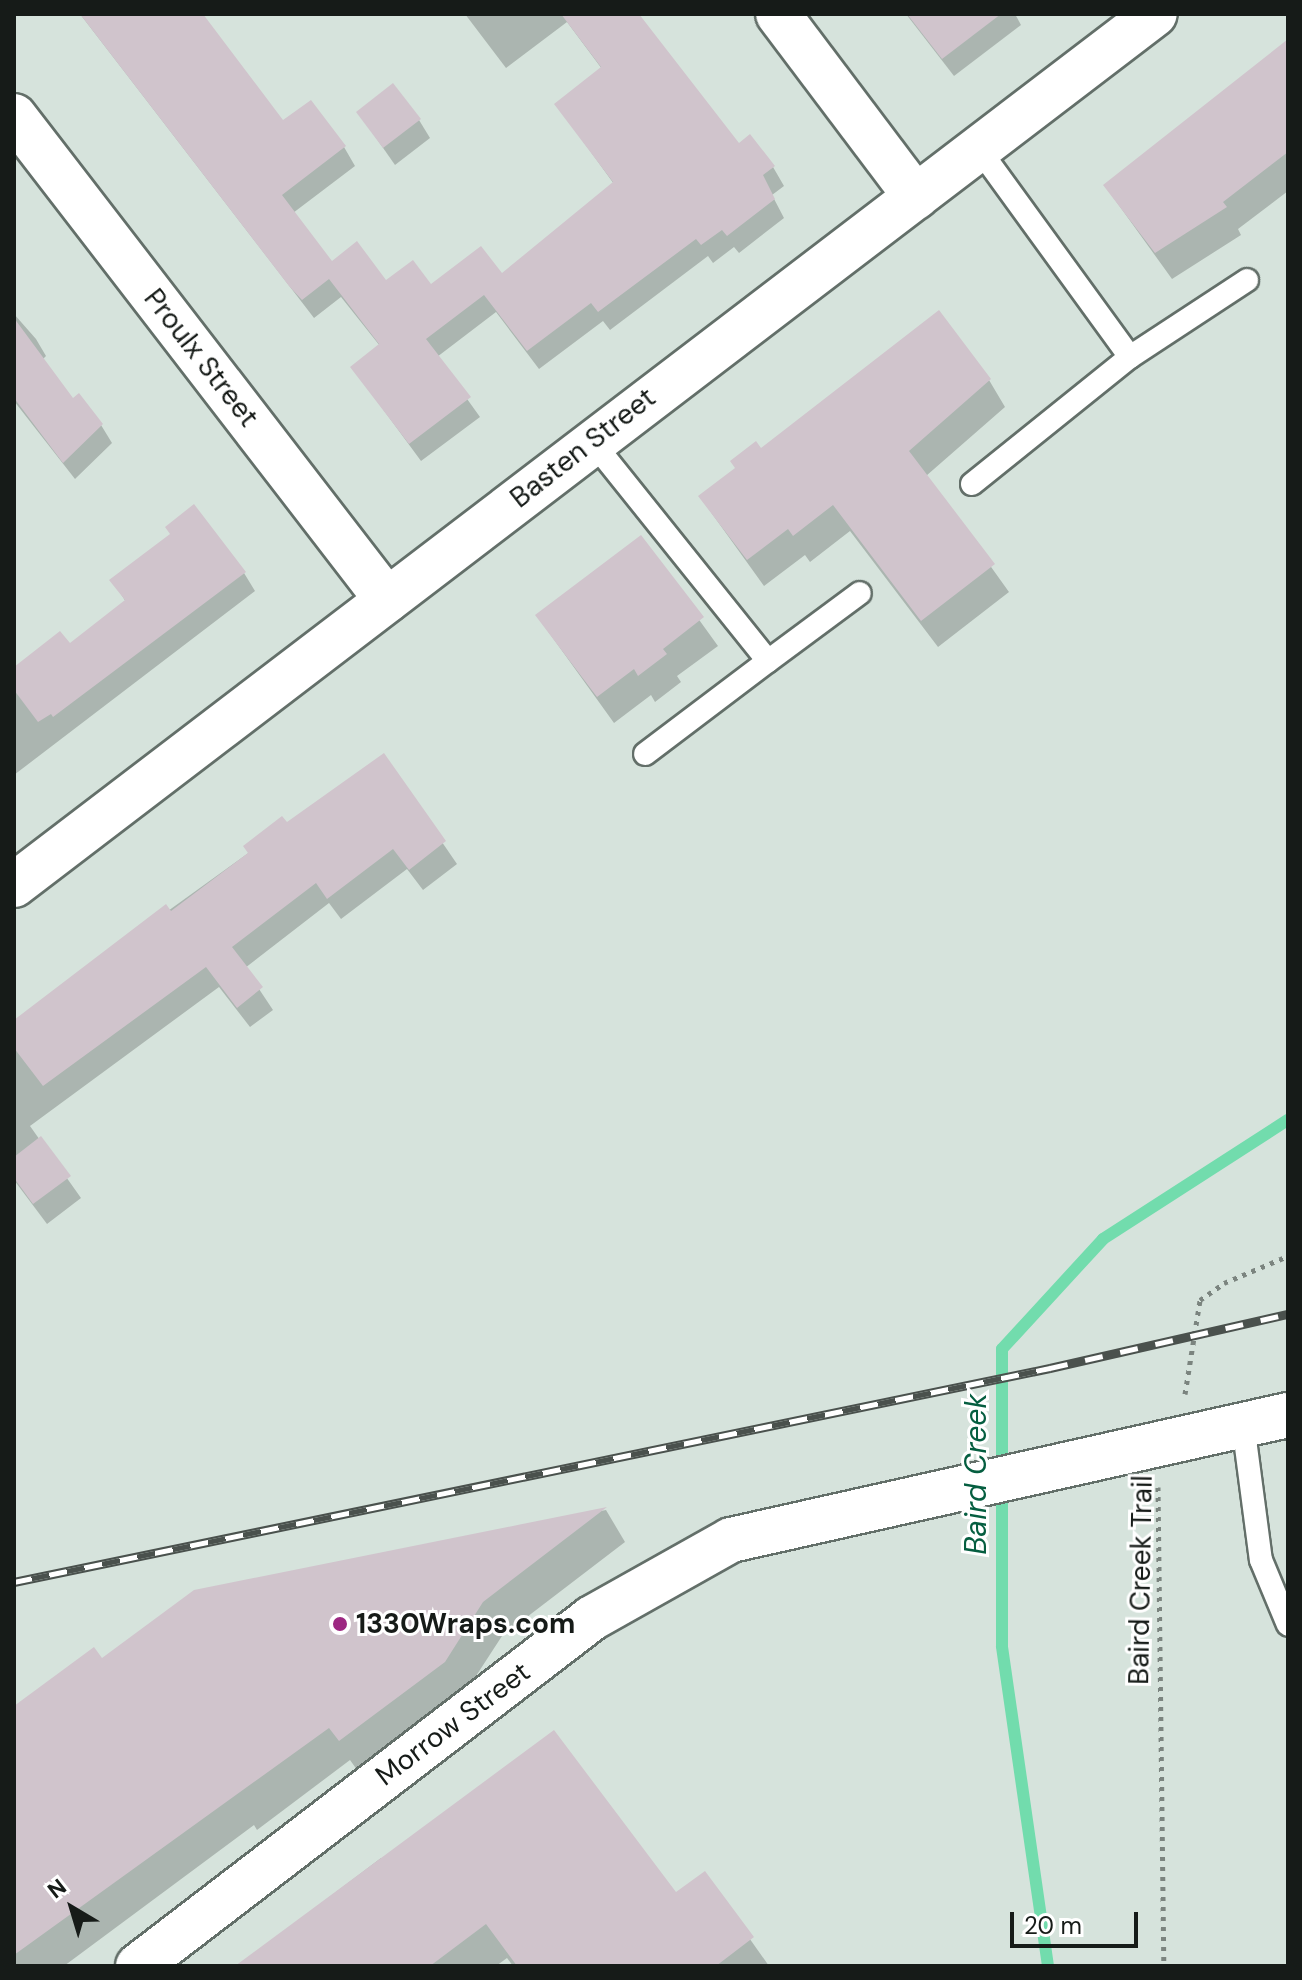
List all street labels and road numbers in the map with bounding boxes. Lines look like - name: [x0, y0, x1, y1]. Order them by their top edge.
- street label: Proulx Street: [137, 282, 265, 434]
- street label: Basten Street: [504, 381, 662, 515]
- street label: Baird Creek Trail: [1122, 1475, 1160, 1685]
- street label: Morrow Street: [369, 1655, 537, 1793]

